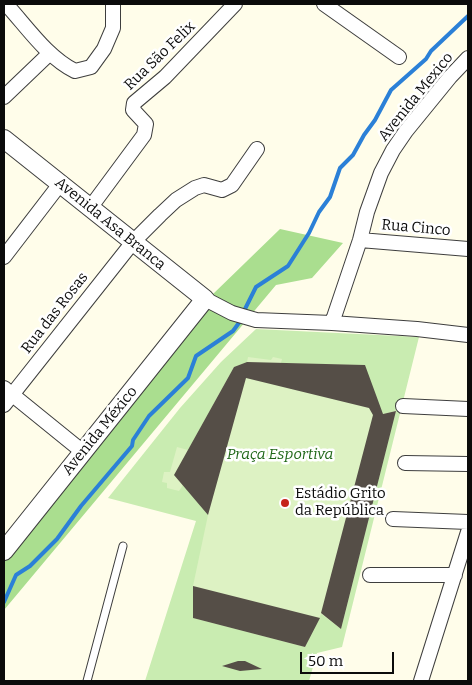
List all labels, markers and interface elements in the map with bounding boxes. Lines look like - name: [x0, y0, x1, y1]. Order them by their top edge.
- street label: Rua São Felix: [121, 18, 199, 94]
- street label: Avenida Mexico: [375, 49, 457, 145]
- street label: Avenida Asa Branca: [51, 174, 169, 274]
- street label: Rua Cinco: [381, 216, 451, 240]
- street label: Rua das Rosas: [18, 269, 92, 357]
- street label: Avenida México: [59, 383, 141, 479]
- park label: Praça Esportiva: [227, 446, 333, 464]
- place label: Estádio Grito da República: [295, 485, 386, 520]
- marker: Estádio Grito da República: [279, 497, 291, 509]
- scale bar: [302, 642, 396, 674]
- text: 50 m: [308, 652, 343, 670]

